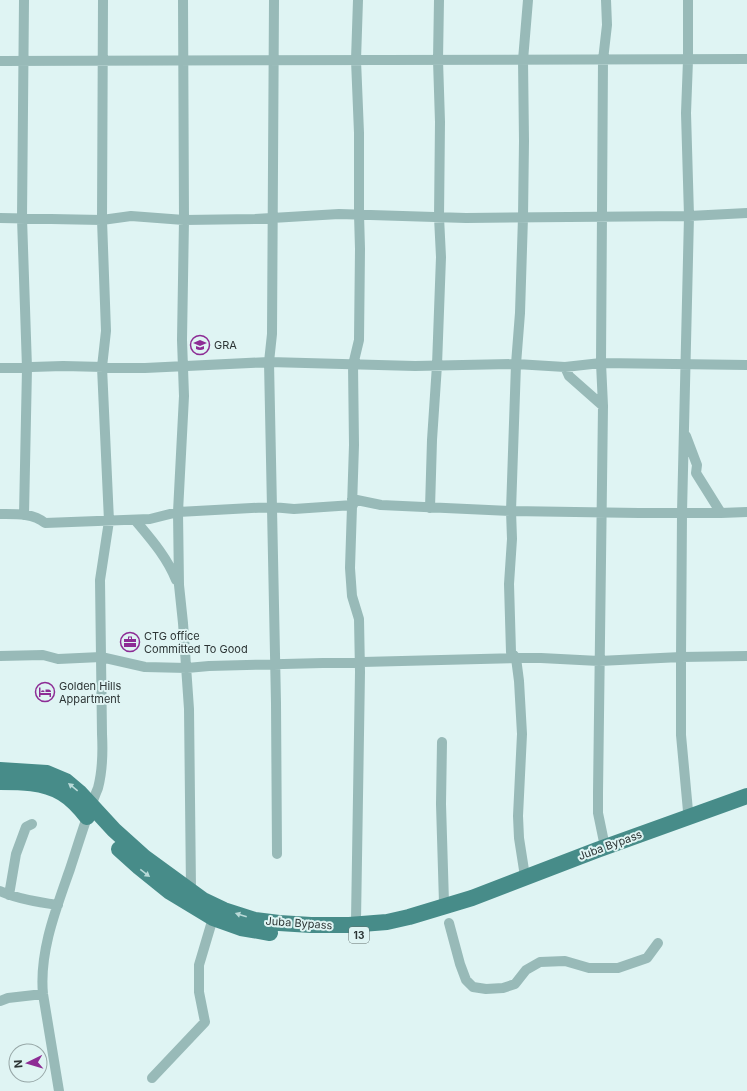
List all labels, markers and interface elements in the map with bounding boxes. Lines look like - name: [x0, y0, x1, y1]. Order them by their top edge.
- school or university icon: GRA: [189, 334, 211, 356]
- place label: GRA: [214, 338, 237, 352]
- place label: CTG office Committed To Good: [144, 629, 248, 656]
- office icon: CTG office Committed To Good: [119, 631, 141, 653]
- place label: Golden Hills Appartment: [59, 679, 121, 706]
- hotel icon: Golden Hills Appartment: [34, 681, 56, 703]
- one-way arrow: [67, 782, 78, 791]
- street label: Juba Bypass: [576, 827, 644, 863]
- one-way arrow: [140, 868, 151, 877]
- one-way arrow: [235, 912, 247, 918]
- street label: Juba Bypass: [265, 914, 333, 932]
- road number: 13: [349, 927, 369, 943]
- north arrow: [8, 1043, 48, 1083]
- text: N: [11, 1059, 25, 1069]

